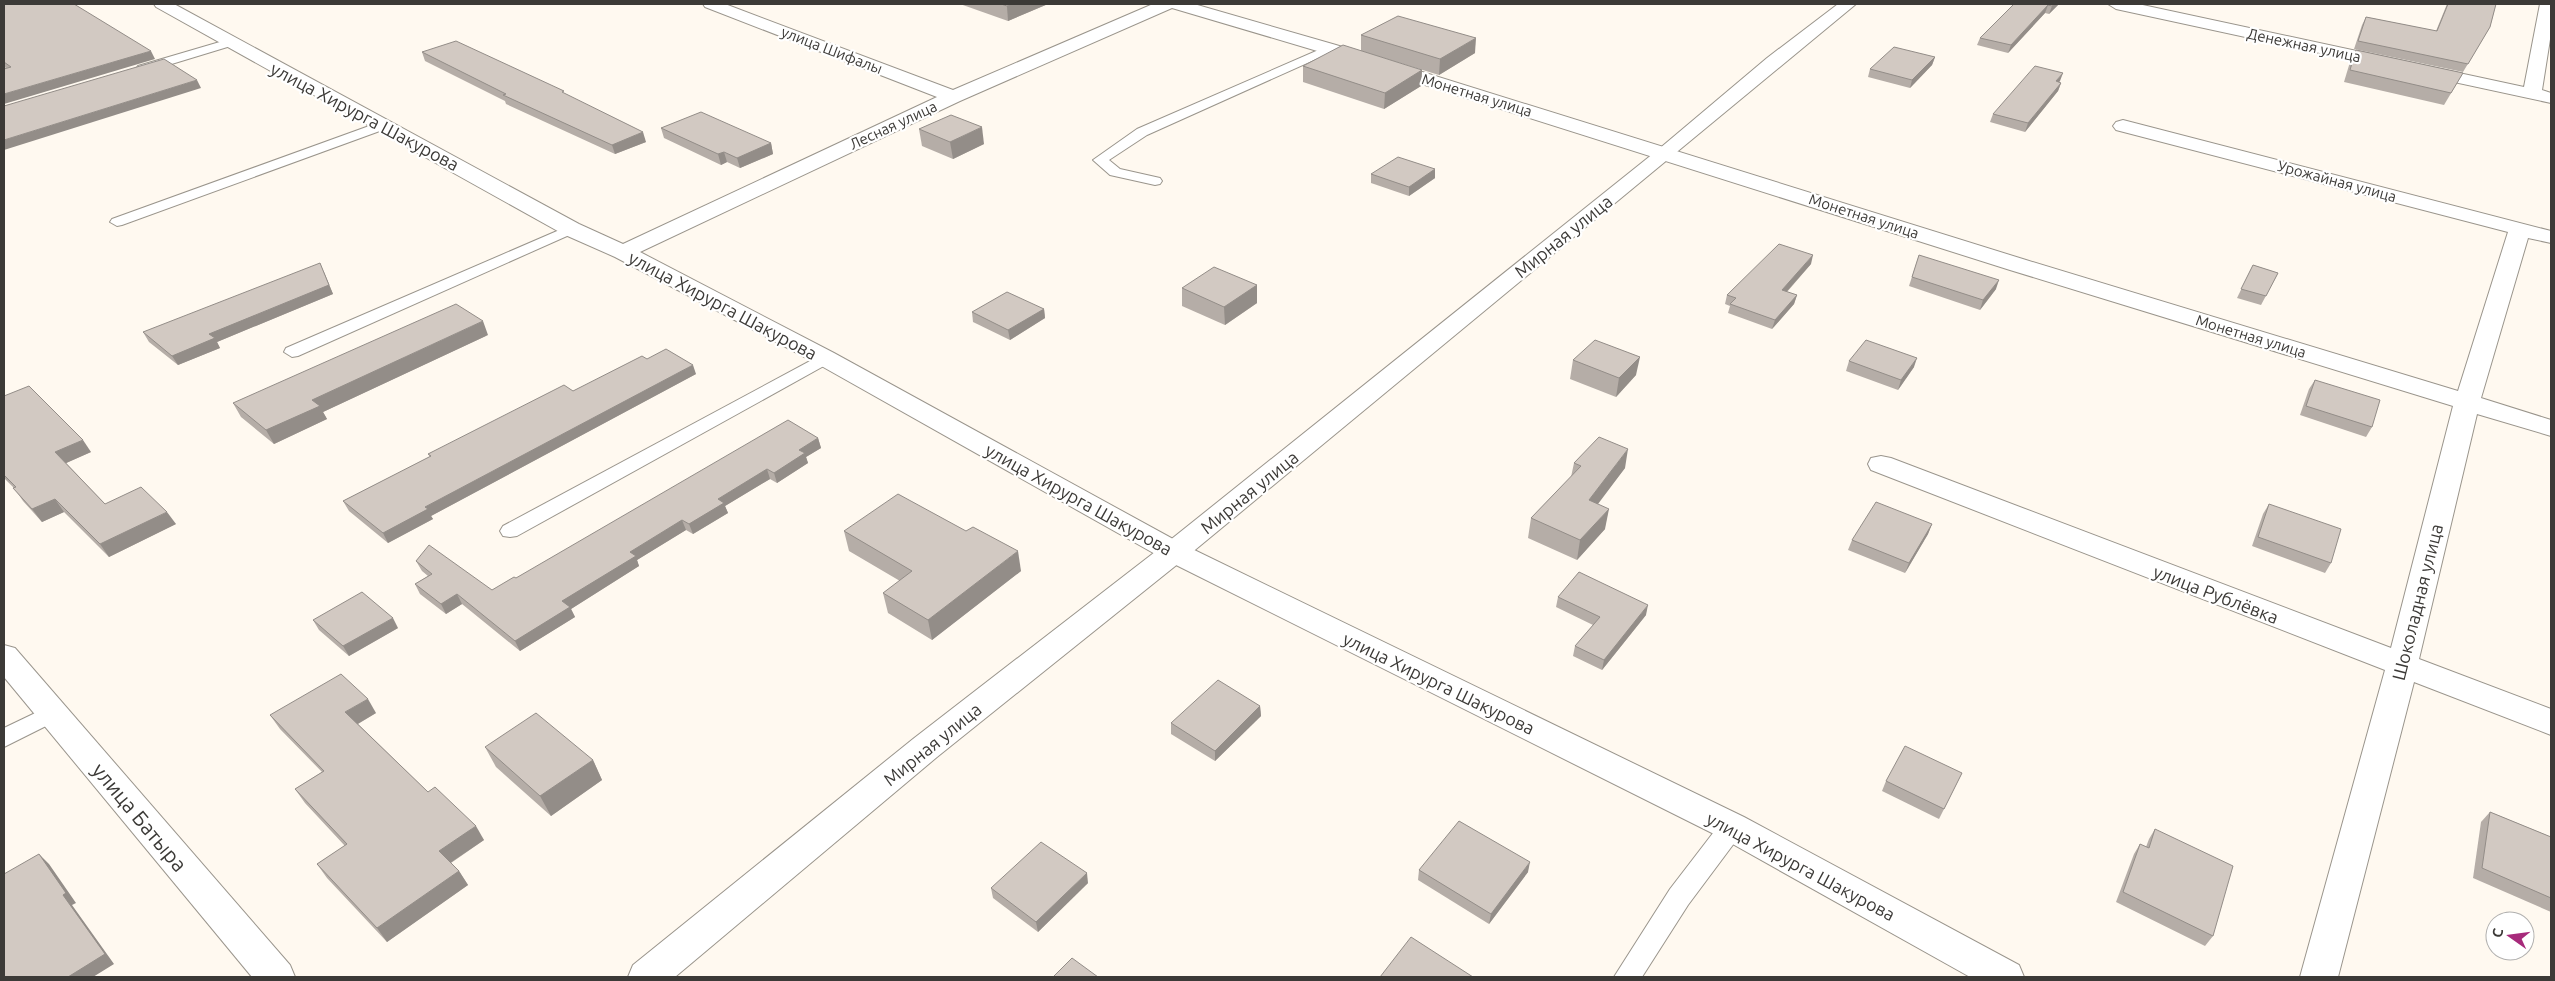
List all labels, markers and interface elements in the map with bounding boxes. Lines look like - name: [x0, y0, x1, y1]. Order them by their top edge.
- street label: улица Шифалы: [779, 23, 885, 77]
- street label: Денежная улица: [2246, 25, 2362, 65]
- street label: улица Хирурга Шакурова: [267, 58, 463, 174]
- street label: Монетная улица: [1420, 70, 1534, 120]
- street label: Лесная улица: [847, 97, 939, 153]
- street label: Урожайная улица: [2276, 157, 2398, 205]
- street label: Монетная улица: [1807, 190, 1921, 242]
- street label: Мирная улица: [1510, 191, 1616, 281]
- street label: улица Хирурга Шакурова: [625, 247, 821, 363]
- street label: Монетная улица: [2194, 311, 2308, 361]
- street label: улица Хирурга Шакурова: [982, 439, 1176, 559]
- street label: Мирная улица: [1196, 447, 1302, 537]
- street label: Шоколадная улица: [2388, 522, 2446, 682]
- street label: улица Рублёвка: [2151, 561, 2281, 627]
- street label: улица Хирурга Шакурова: [1340, 628, 1538, 738]
- street label: Мирная улица: [879, 699, 985, 789]
- street label: улица Батыра: [88, 758, 192, 876]
- street label: улица Хирурга Шакурова: [1703, 808, 1899, 924]
- north arrow: [2485, 911, 2535, 961]
- text: С: [2489, 927, 2506, 939]

